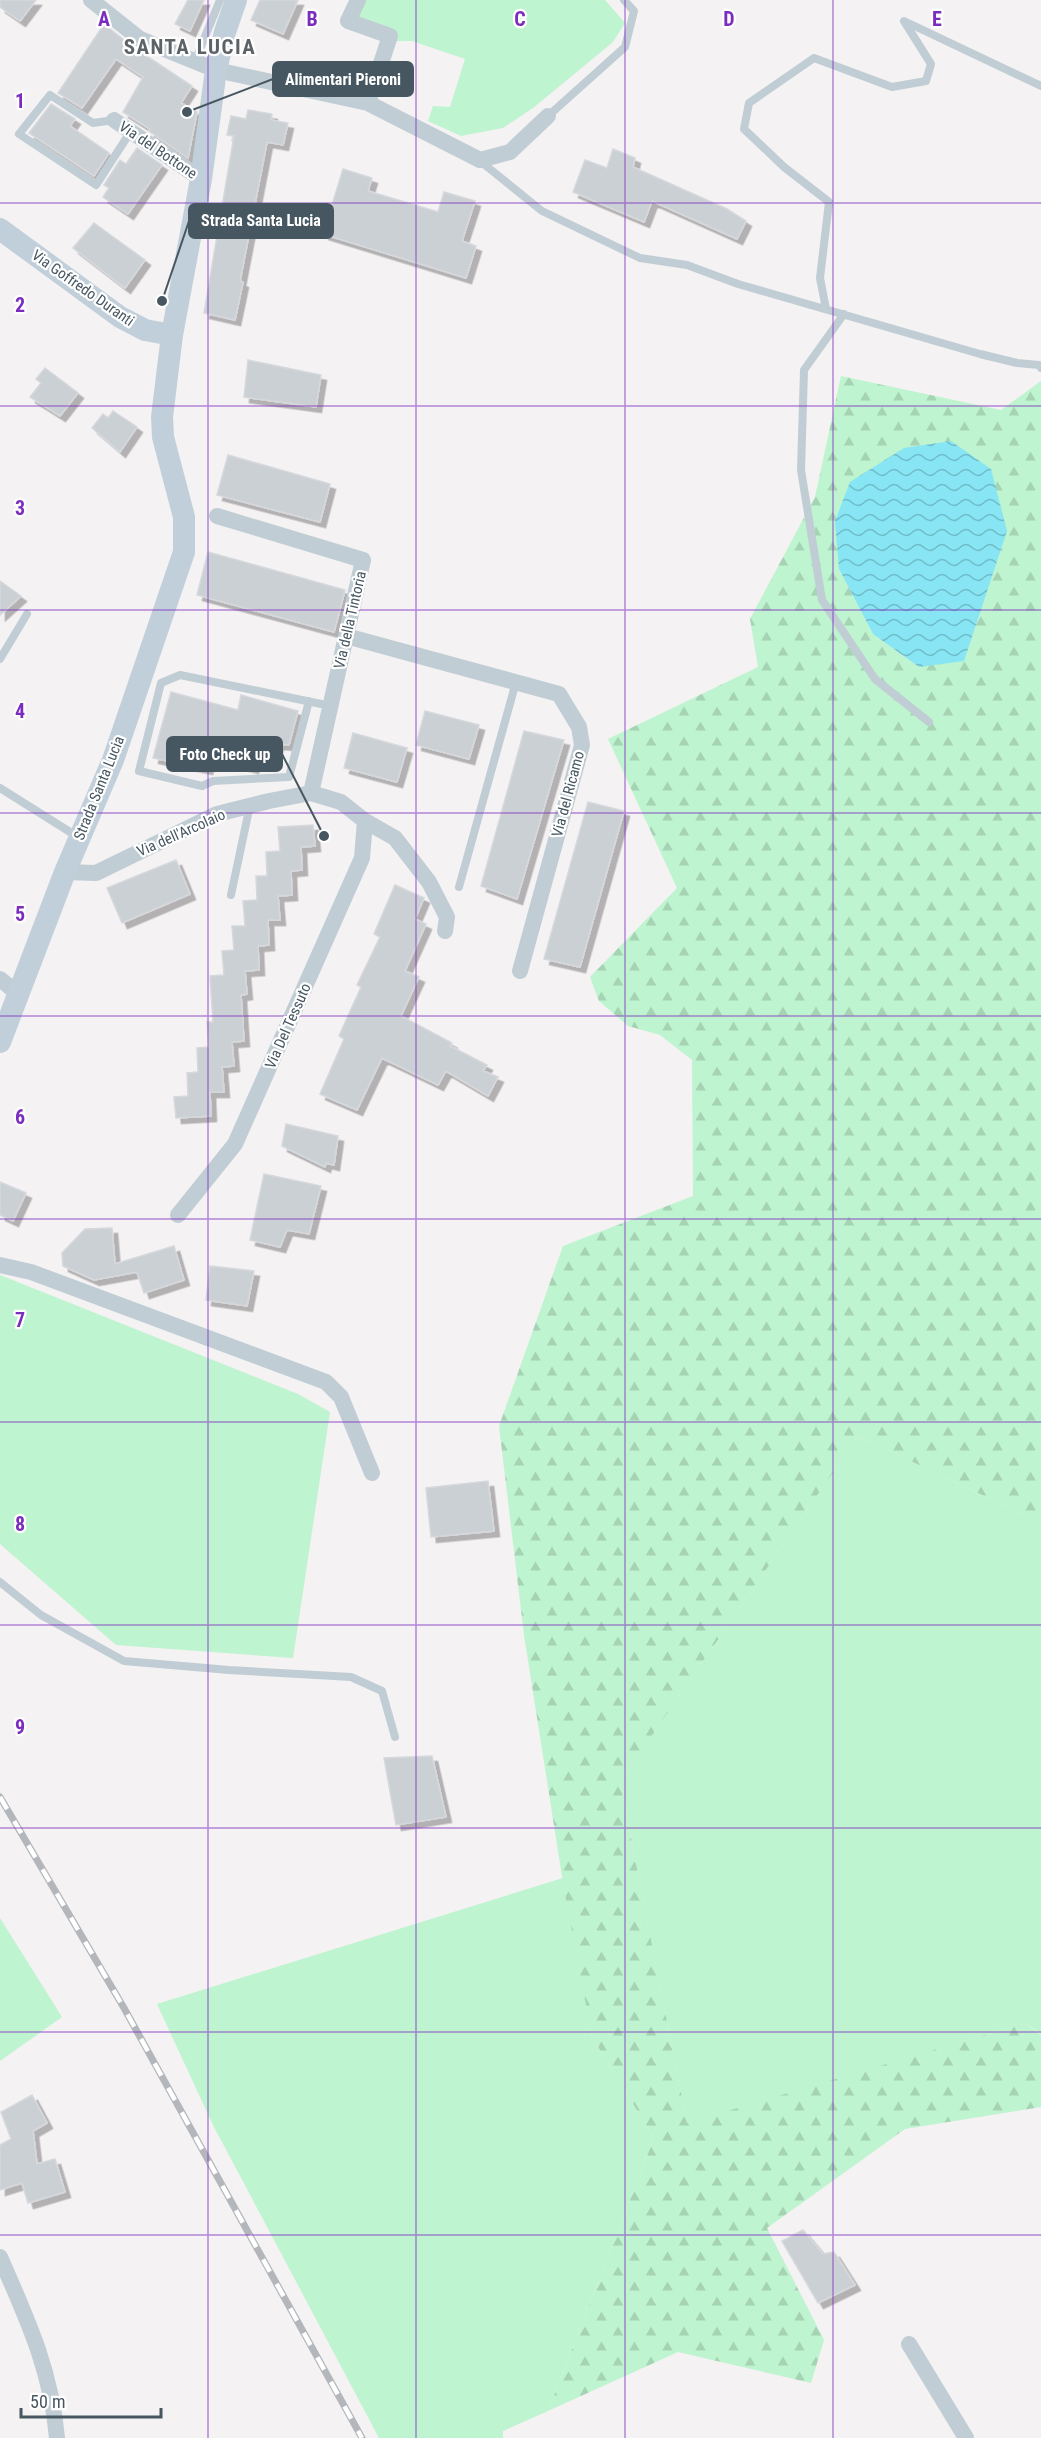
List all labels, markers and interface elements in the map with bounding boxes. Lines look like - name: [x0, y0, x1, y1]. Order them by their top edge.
- text: A: [98, 7, 110, 31]
- text: B: [306, 7, 318, 31]
- text: C: [514, 7, 526, 31]
- text: D: [723, 7, 735, 31]
- text: E: [932, 7, 942, 31]
- district label: SANTA LUCIA: [124, 35, 256, 59]
- callout: Alimentari Pieroni: [273, 62, 413, 96]
- text: Alimentari Pieroni: [285, 70, 401, 89]
- text: 1: [15, 89, 25, 113]
- street label: Via del Bottone: [116, 117, 200, 183]
- callout: Strada Santa Lucia: [189, 204, 333, 238]
- text: Strada Santa Lucia: [201, 211, 321, 230]
- street label: Via Goffredo Duranti: [28, 246, 138, 330]
- text: 2: [15, 293, 25, 317]
- text: 3: [15, 496, 25, 520]
- street label: Via della Tintoria: [330, 569, 370, 671]
- text: 4: [15, 699, 25, 723]
- street label: Strada Santa Lucia: [70, 733, 128, 843]
- callout: Foto Check up: [167, 737, 282, 771]
- text: Foto Check up: [180, 745, 271, 764]
- street label: Via del Ricamo: [548, 749, 588, 839]
- street label: Via dell'Arcolaio: [134, 806, 228, 860]
- text: 5: [15, 902, 25, 926]
- street label: Via Del Tessuto: [261, 981, 315, 1071]
- text: 6: [15, 1105, 25, 1129]
- text: 7: [15, 1308, 25, 1332]
- text: 8: [15, 1512, 25, 1536]
- text: 9: [15, 1715, 25, 1739]
- scale bar: [21, 2381, 160, 2419]
- text: 50 m: [30, 2391, 65, 2412]

